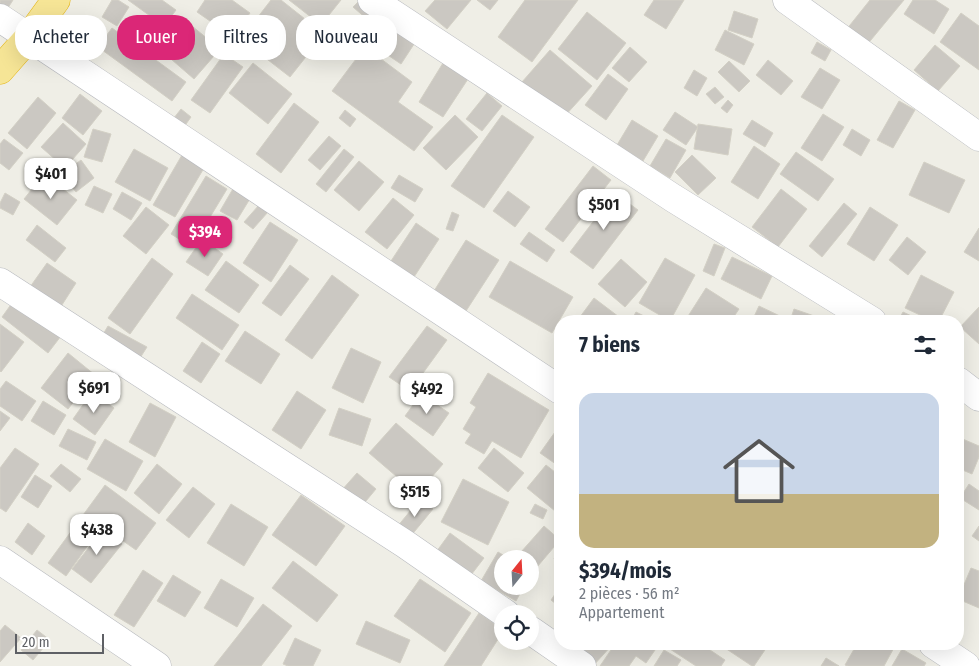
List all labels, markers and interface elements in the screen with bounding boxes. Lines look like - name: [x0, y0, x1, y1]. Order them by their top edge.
- chip: Acheter: [15, 15, 107, 60]
- chip: Louer: [117, 15, 195, 60]
- chip: Filtres: [205, 15, 286, 60]
- chip: Nouveau: [296, 15, 397, 60]
- pin: $401: [21, 158, 81, 200]
- text: $401: [35, 164, 67, 183]
- pin: $501: [574, 188, 634, 231]
- text: $501: [589, 195, 619, 214]
- pin: $394: [175, 216, 235, 258]
- text: $394: [189, 222, 221, 241]
- icon: filters: [911, 331, 939, 359]
- text: 7 biens: [579, 332, 640, 358]
- pin: $691: [64, 372, 124, 414]
- pin: $492: [397, 372, 457, 415]
- text: $691: [79, 378, 109, 397]
- text: $492: [411, 379, 443, 398]
- icon: home: [714, 426, 804, 516]
- pin: $515: [385, 476, 445, 518]
- text: $515: [400, 482, 430, 501]
- pin: $438: [67, 514, 127, 556]
- text: $438: [81, 520, 113, 539]
- north arrow: [494, 550, 539, 595]
- map controls: [494, 550, 539, 650]
- text: $394/mois: [579, 558, 671, 584]
- text: 2 pièces · 56 m²: [579, 584, 680, 603]
- text: Appartement: [579, 603, 665, 622]
- button: locate: [494, 605, 539, 650]
- scale bar: [15, 631, 104, 654]
- text: 20 m: [22, 634, 50, 651]

